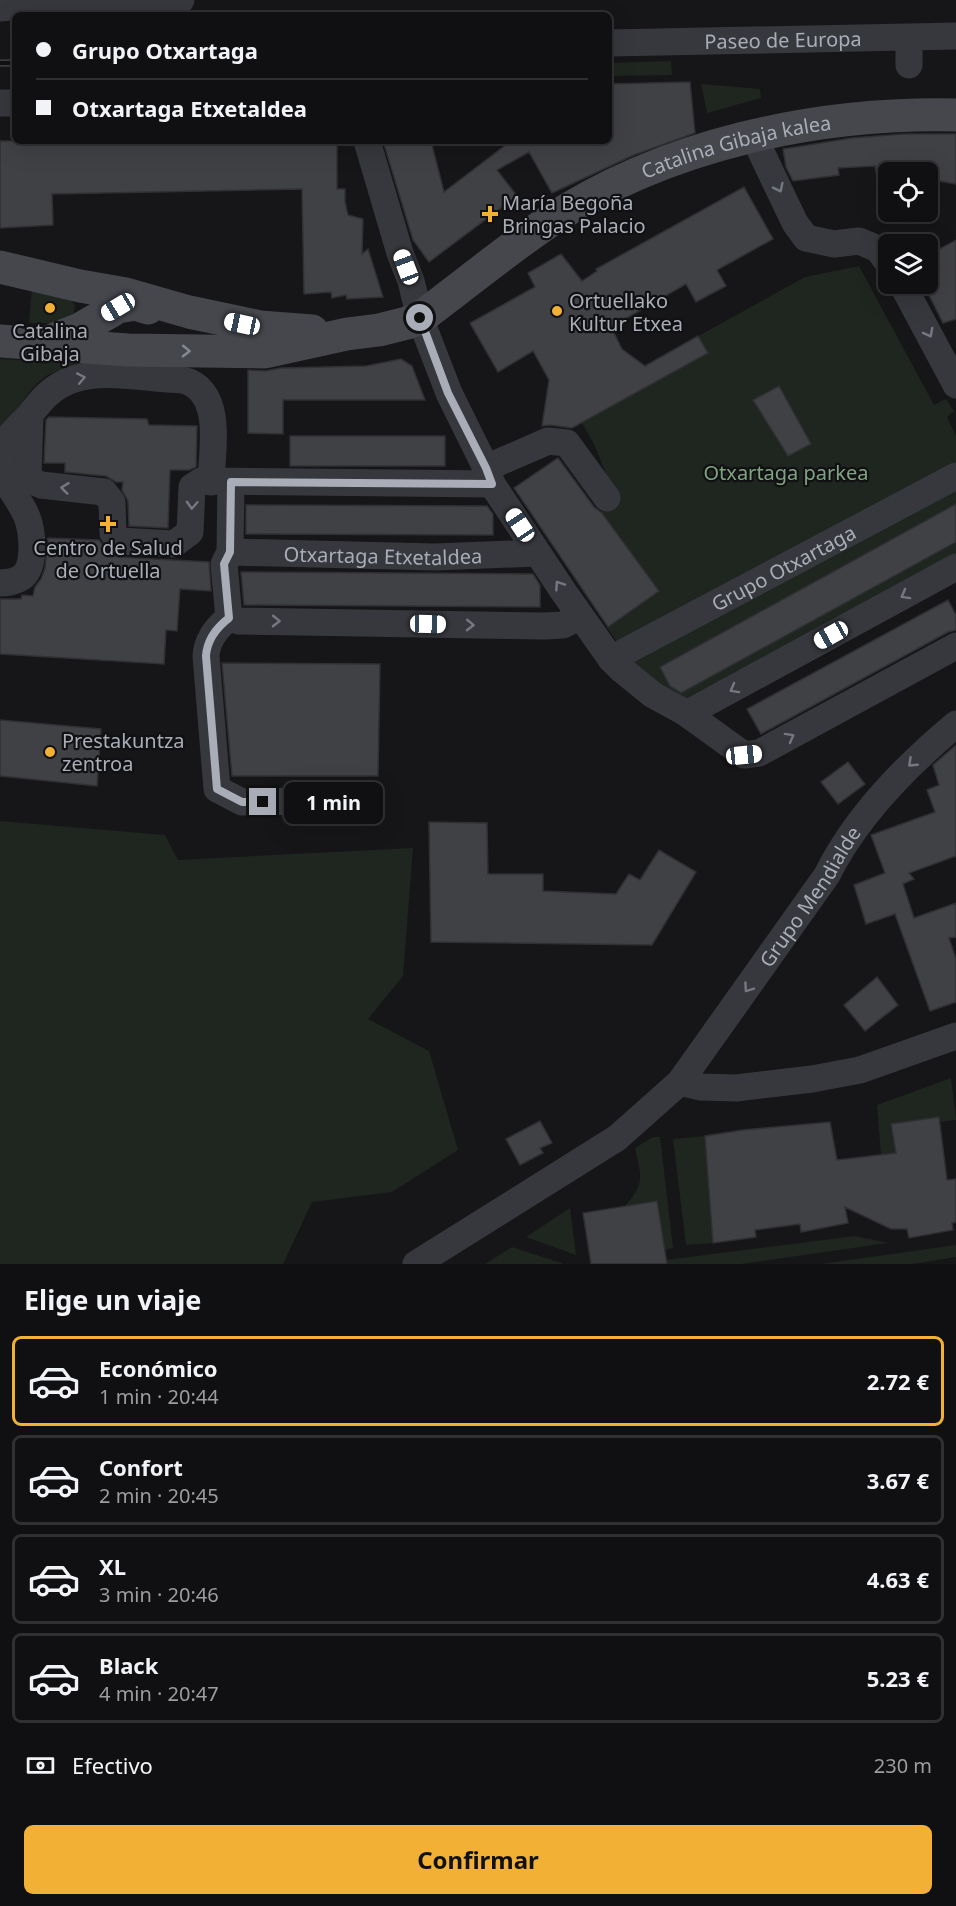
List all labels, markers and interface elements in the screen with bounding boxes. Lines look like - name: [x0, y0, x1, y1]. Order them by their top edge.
- street label: Paseo de Europa: [704, 24, 862, 55]
- text: Grupo Otxartaga: [72, 35, 258, 65]
- text: Otxartaga Etxetaldea: [72, 93, 307, 123]
- street label: Catalina Gibaja kalea: [637, 108, 833, 184]
- map controls: [878, 162, 938, 294]
- button: locate: [878, 162, 938, 222]
- one-way arrow: [771, 181, 783, 192]
- place label: María Begoña Bringas Palacio: [502, 189, 646, 239]
- marker: María Begoña Bringas Palacio: [483, 207, 497, 221]
- button: layers: [878, 234, 938, 294]
- car: [391, 247, 421, 287]
- place label: Ortuellako Kultur Etxea: [569, 287, 683, 337]
- car: [98, 290, 138, 324]
- marker: Catalina Gibaja: [43, 301, 57, 315]
- route start: [406, 304, 433, 331]
- marker: Ortuellako Kultur Etxea: [550, 304, 564, 318]
- car: [223, 311, 261, 337]
- place label: Catalina Gibaja: [12, 317, 88, 367]
- one-way arrow: [922, 326, 933, 337]
- one-way arrow: [182, 345, 191, 357]
- one-way arrow: [75, 372, 85, 385]
- park label: Otxartaga parkea: [703, 459, 869, 486]
- one-way arrow: [61, 482, 70, 494]
- one-way arrow: [185, 501, 198, 510]
- car: [502, 505, 538, 545]
- marker: Centro de Salud de Ortuella: [99, 515, 117, 533]
- street label: Grupo Otxartaga: [706, 518, 860, 617]
- place label: Centro de Salud de Ortuella: [33, 534, 183, 584]
- street label: Otxartaga Etxetaldea: [283, 540, 483, 571]
- one-way arrow: [555, 581, 566, 592]
- one-way arrow: [900, 587, 911, 599]
- one-way arrow: [271, 615, 280, 628]
- car: [410, 615, 446, 633]
- car: [811, 618, 851, 652]
- one-way arrow: [466, 619, 475, 631]
- one-way arrow: [730, 682, 740, 693]
- place label: Prestakuntza zentroa: [62, 727, 185, 777]
- one-way arrow: [783, 733, 794, 744]
- car: [725, 744, 763, 766]
- marker: Prestakuntza zentroa: [43, 745, 57, 759]
- one-way arrow: [908, 756, 919, 767]
- callout: 1 min: [284, 781, 383, 823]
- route end: [249, 788, 276, 815]
- text: 1 min: [306, 789, 361, 816]
- street label: Grupo Mendialde: [753, 821, 866, 972]
- one-way arrow: [744, 981, 755, 992]
- text: Elige un viaje: [24, 1281, 201, 1318]
- text: Económico: [99, 1353, 218, 1383]
- icon: car: [27, 1354, 81, 1408]
- text: 2.72 €: [867, 1366, 929, 1396]
- text: 1 min · 20:44: [99, 1383, 219, 1410]
- text: Confort: [99, 1452, 183, 1482]
- icon: car: [27, 1453, 81, 1507]
- text: 3.67 €: [867, 1465, 929, 1495]
- text: 2 min · 20:45: [99, 1482, 219, 1509]
- text: XL: [99, 1551, 126, 1581]
- icon: car: [27, 1552, 81, 1606]
- text: 4.63 €: [867, 1564, 929, 1594]
- text: 3 min · 20:46: [99, 1581, 219, 1608]
- text: Black: [99, 1650, 158, 1680]
- icon: car: [27, 1651, 81, 1705]
- text: 5.23 €: [867, 1663, 929, 1693]
- text: 4 min · 20:47: [99, 1680, 219, 1707]
- icon: cash: [24, 1749, 57, 1782]
- text: Efectivo: [72, 1750, 153, 1780]
- text: 230 m: [874, 1752, 932, 1779]
- button: Confirmar: [24, 1825, 932, 1894]

